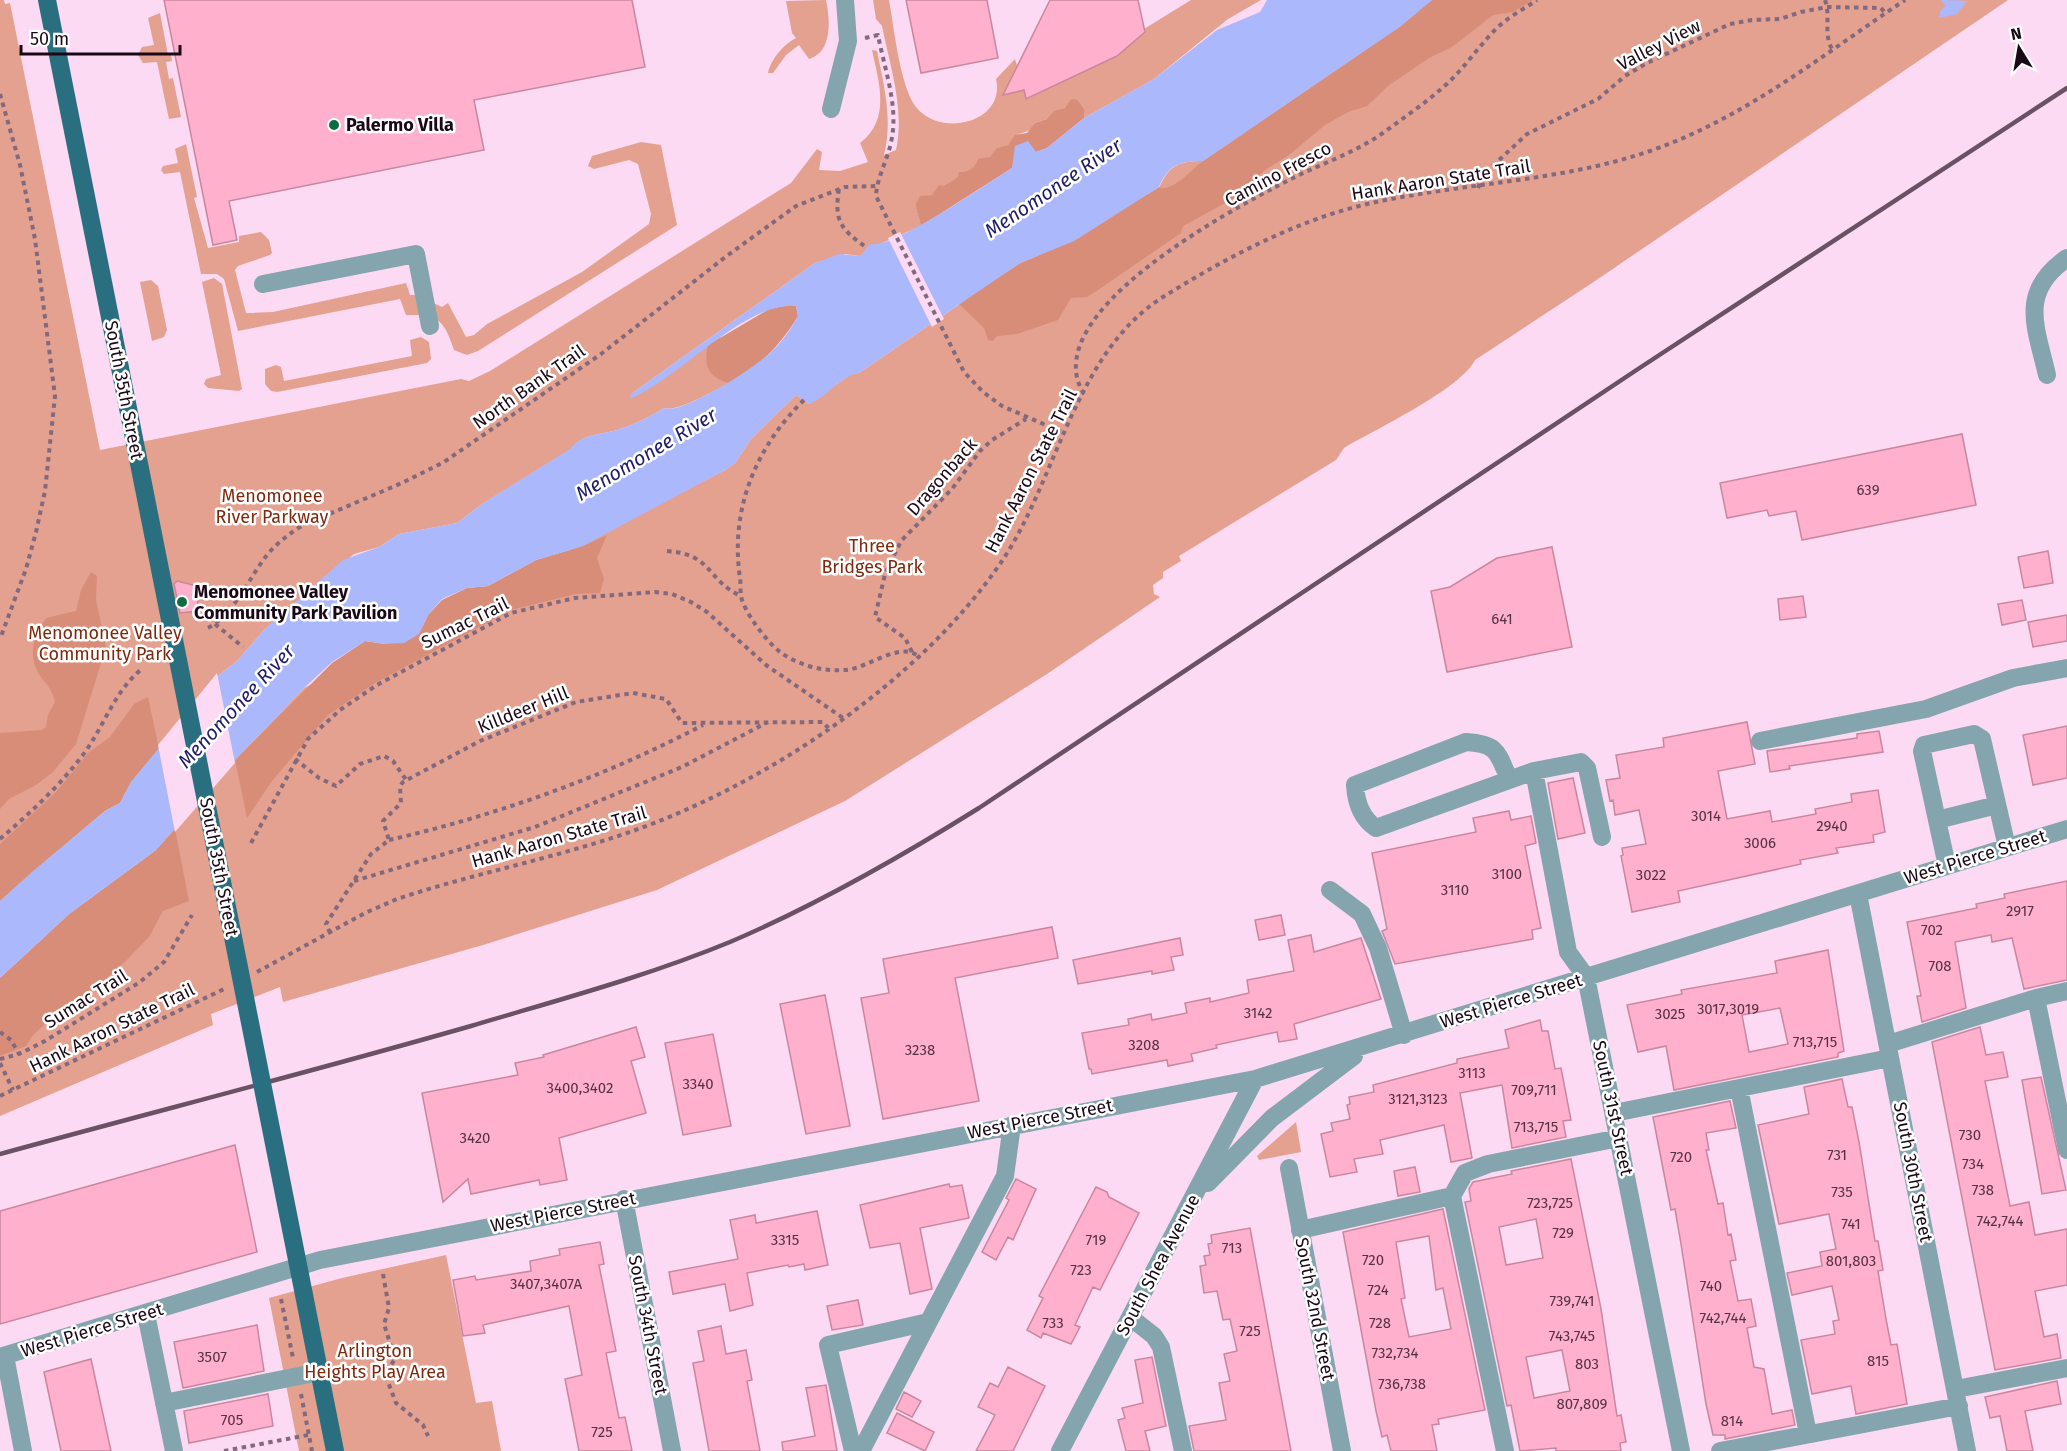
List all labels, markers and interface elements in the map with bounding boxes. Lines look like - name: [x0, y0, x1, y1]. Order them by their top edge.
- street label: Valley View: [1614, 15, 1704, 75]
- scale bar: [21, 18, 180, 56]
- north arrow: [1989, 18, 2049, 78]
- text: N: [2009, 23, 2023, 44]
- text: 50 m: [30, 28, 69, 50]
- place label: Palermo Villa: [346, 114, 454, 136]
- marker: Palermo Villa: [327, 118, 341, 132]
- water label: Menomonee River: [980, 133, 1127, 243]
- street label: Camino Fresco: [1221, 137, 1335, 211]
- street label: Hank Aaron State Trail: [1350, 155, 1532, 205]
- street label: South 35th Street: [100, 319, 148, 462]
- street label: North Bank Trail: [469, 340, 589, 434]
- street label: Hank Aaron State Trail: [980, 385, 1082, 557]
- water label: Menomonee River: [571, 402, 722, 505]
- street label: Dragonback: [902, 433, 982, 520]
- house number: 639: [1856, 481, 1880, 499]
- park label: Menomonee River Parkway: [216, 485, 329, 528]
- park label: Three Bridges Park: [821, 535, 923, 578]
- place label: Menomonee Valley Community Park Pavilion: [194, 581, 397, 624]
- street label: Sumac Trail: [418, 592, 512, 654]
- marker: Menomonee Valley Community Park Pavilion: [175, 595, 189, 609]
- house number: 641: [1491, 610, 1513, 628]
- park label: Menomonee Valley Community Park: [28, 622, 182, 665]
- water label: Menomonee River: [173, 638, 300, 773]
- street label: Killdeer Hill: [474, 682, 572, 738]
- street label: South 35th Street: [195, 796, 243, 939]
- street label: Hank Aaron State Trail: [469, 801, 649, 873]
- house number: 3014: [1691, 807, 1721, 825]
- house number: 2940: [1816, 817, 1848, 835]
- street label: West Pierce Street: [1901, 825, 2049, 889]
- house number: 3006: [1744, 834, 1776, 852]
- house number: 3100: [1492, 865, 1522, 883]
- house number: 3022: [1636, 866, 1666, 884]
- house number: 3110: [1441, 881, 1469, 899]
- house number: 2917: [2006, 902, 2034, 920]
- house number: 702: [1921, 921, 1943, 939]
- house number: 708: [1928, 957, 1952, 975]
- street label: Sumac Trail: [40, 965, 132, 1033]
- street label: West Pierce Street: [1437, 969, 1585, 1033]
- street label: Hank Aaron State Trail: [26, 978, 198, 1078]
- house number: 3017,3019: [1697, 1000, 1759, 1018]
- house number: 3142: [1244, 1004, 1272, 1022]
- house number: 3025: [1655, 1005, 1685, 1023]
- house number: 713,715: [1793, 1033, 1837, 1051]
- house number: 3208: [1128, 1036, 1160, 1054]
- street label: South 31st Street: [1588, 1038, 1638, 1178]
- house number: 3238: [905, 1041, 935, 1059]
- house number: 3113: [1458, 1064, 1486, 1082]
- house number: 3340: [682, 1075, 714, 1093]
- house number: 3400,3402: [547, 1079, 613, 1097]
- house number: 709,711: [1511, 1081, 1557, 1099]
- house number: 3121,3123: [1388, 1090, 1448, 1108]
- street label: West Pierce Street: [965, 1094, 1115, 1144]
- street label: South 30th Street: [1889, 1100, 1937, 1244]
- house number: 713,715: [1514, 1118, 1558, 1136]
- house number: 730: [1959, 1126, 1981, 1144]
- house number: 3420: [460, 1129, 490, 1147]
- house number: 731: [1827, 1146, 1847, 1164]
- house number: 720: [1670, 1148, 1692, 1166]
- house number: 734: [1962, 1155, 1984, 1173]
- house number: 738: [1972, 1181, 1994, 1199]
- house number: 735: [1831, 1183, 1853, 1201]
- street label: West Pierce Street: [488, 1187, 638, 1237]
- street label: South Shea Avenue: [1111, 1191, 1205, 1339]
- house number: 723,725: [1527, 1194, 1573, 1212]
- house number: 742,744: [1977, 1212, 2023, 1230]
- house number: 741: [1841, 1215, 1861, 1233]
- house number: 729: [1552, 1224, 1574, 1242]
- house number: 3315: [771, 1231, 799, 1249]
- house number: 719: [1086, 1231, 1107, 1249]
- street label: South 32nd Street: [1290, 1236, 1340, 1383]
- house number: 713: [1222, 1239, 1242, 1257]
- house number: 720: [1362, 1251, 1384, 1269]
- house number: 801,803: [1826, 1252, 1876, 1270]
- street label: South 34th Street: [624, 1253, 672, 1397]
- house number: 723: [1070, 1261, 1092, 1279]
- house number: 3407,3407A: [510, 1275, 582, 1293]
- house number: 740: [1700, 1277, 1722, 1295]
- house number: 724: [1367, 1281, 1389, 1299]
- house number: 739,741: [1550, 1292, 1594, 1310]
- street label: West Pierce Street: [18, 1298, 166, 1362]
- house number: 742,744: [1700, 1309, 1746, 1327]
- house number: 733: [1042, 1314, 1064, 1332]
- house number: 728: [1369, 1314, 1391, 1332]
- house number: 725: [1239, 1322, 1261, 1340]
- house number: 743,745: [1549, 1327, 1595, 1345]
- park label: Arlington Heights Play Area: [304, 1340, 446, 1383]
- house number: 732,734: [1372, 1344, 1418, 1362]
- house number: 3507: [197, 1348, 227, 1366]
- house number: 815: [1867, 1352, 1889, 1370]
- house number: 803: [1575, 1355, 1599, 1373]
- house number: 736,738: [1378, 1375, 1426, 1393]
- house number: 807,809: [1557, 1395, 1608, 1413]
- house number: 705: [221, 1411, 243, 1429]
- house number: 814: [1721, 1412, 1743, 1430]
- house number: 725: [591, 1423, 613, 1441]

